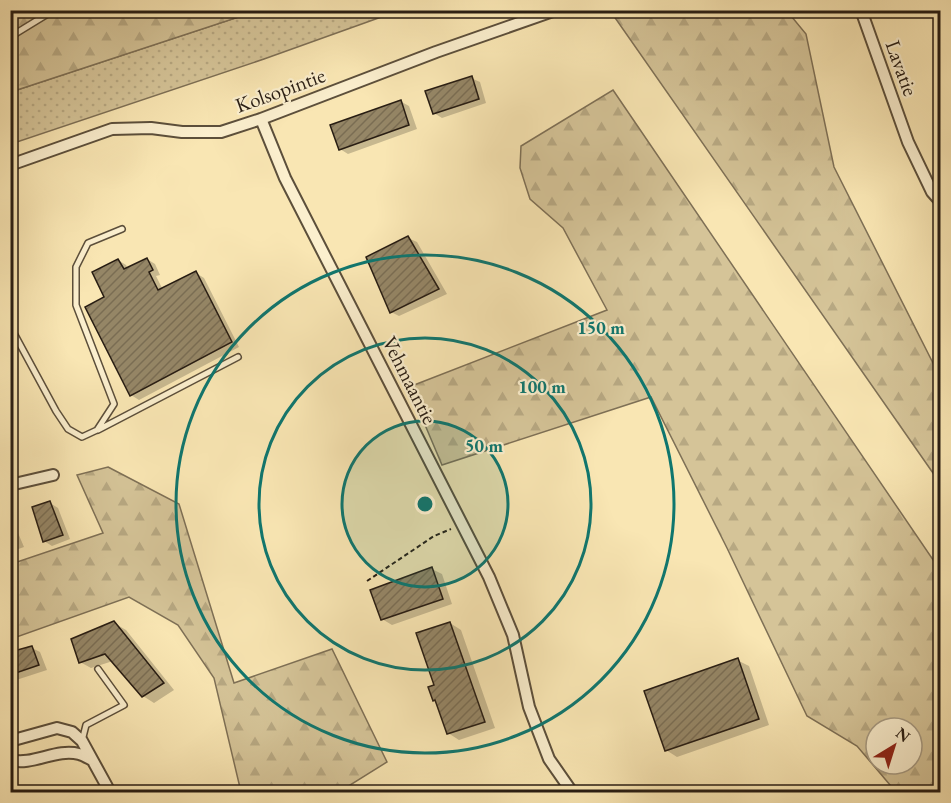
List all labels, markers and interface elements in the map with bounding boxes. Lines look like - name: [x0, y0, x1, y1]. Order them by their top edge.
- street label: Lavatie: [879, 36, 925, 100]
- street label: Kolsopintie: [231, 61, 329, 119]
- text: 150 m: [577, 316, 625, 339]
- street label: Vehmaantie: [376, 331, 444, 429]
- text: 100 m: [518, 375, 566, 398]
- text: 50 m: [465, 434, 503, 457]
- centre of rings: [415, 494, 435, 514]
- north arrow: [864, 716, 924, 776]
- text: N: [891, 722, 915, 747]

